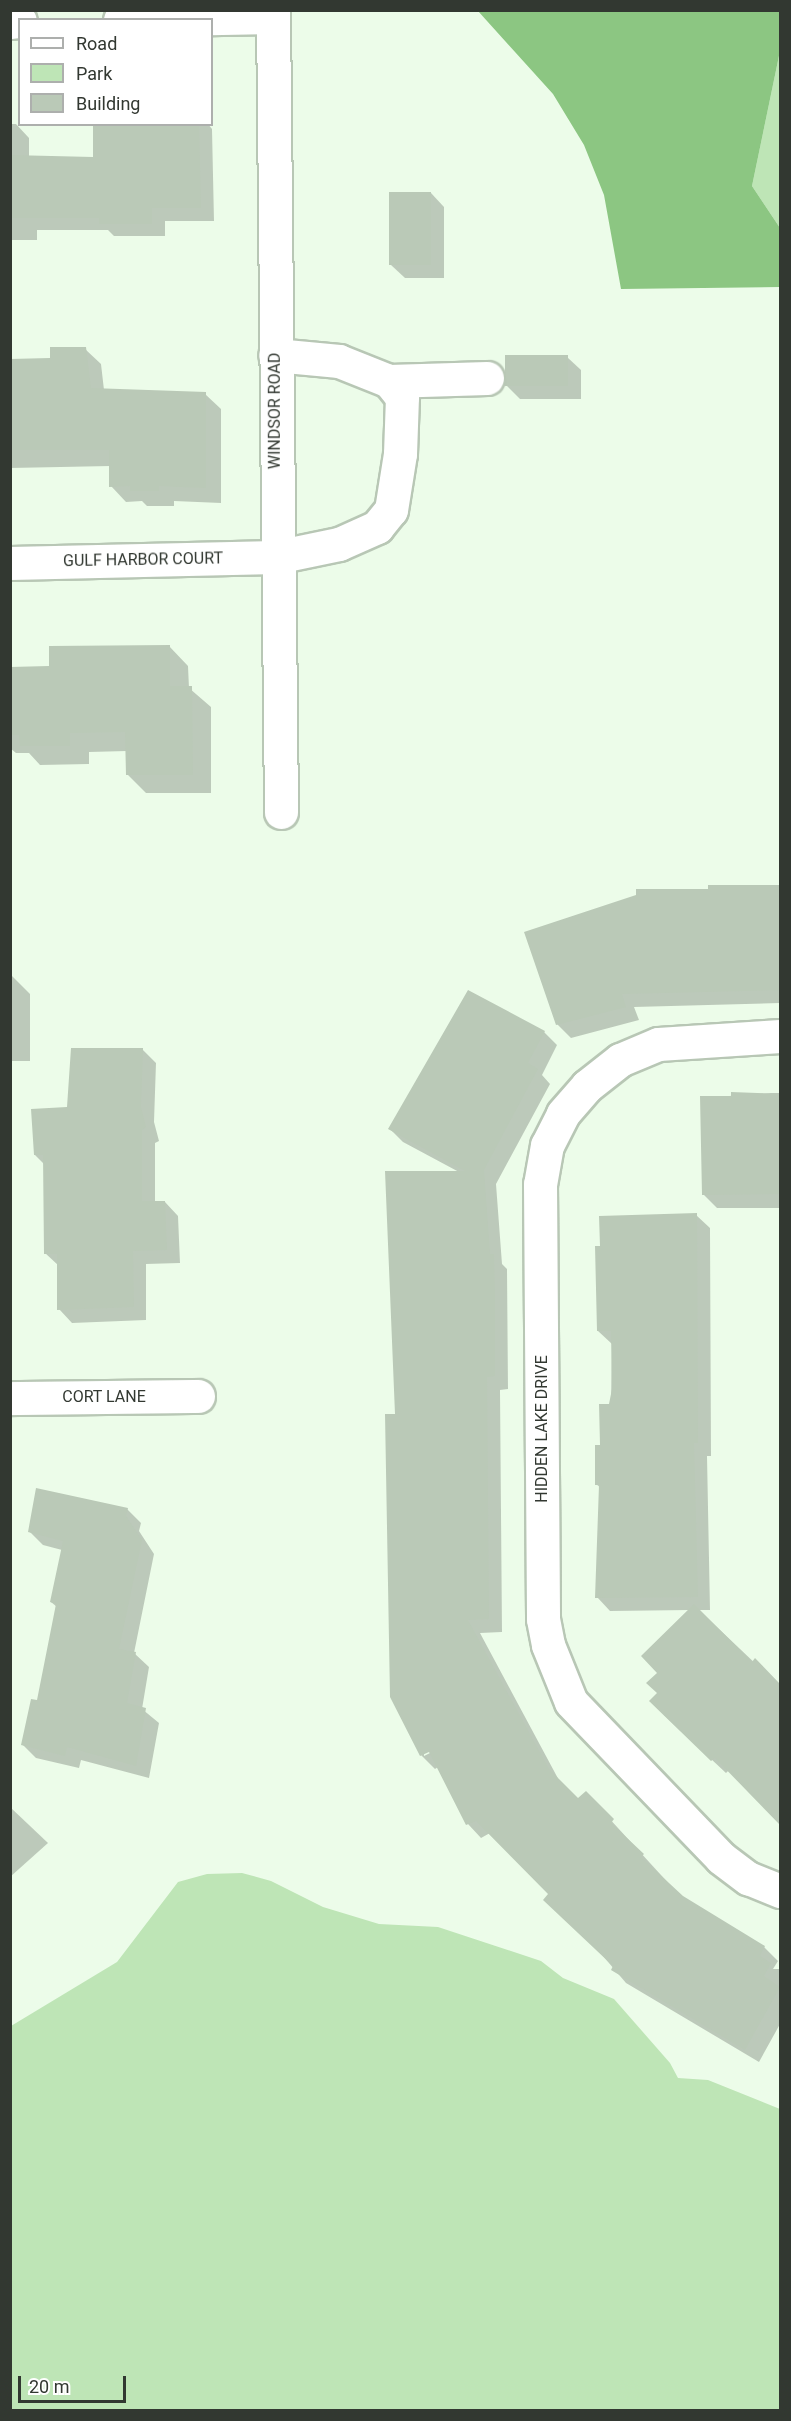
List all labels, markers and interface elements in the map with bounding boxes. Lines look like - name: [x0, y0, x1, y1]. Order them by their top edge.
- legend: [18, 18, 213, 126]
- text: Road: [76, 33, 117, 54]
- text: Park: [76, 63, 112, 84]
- text: Building: [76, 93, 140, 114]
- street label: WINDSOR ROAD: [265, 353, 285, 469]
- street label: GULF HARBOR COURT: [63, 549, 223, 571]
- street label: HIDDEN LAKE DRIVE: [532, 1355, 552, 1503]
- street label: CORT LANE: [62, 1387, 146, 1407]
- scale bar: [21, 2364, 129, 2402]
- text: 20 m: [29, 2376, 69, 2397]

